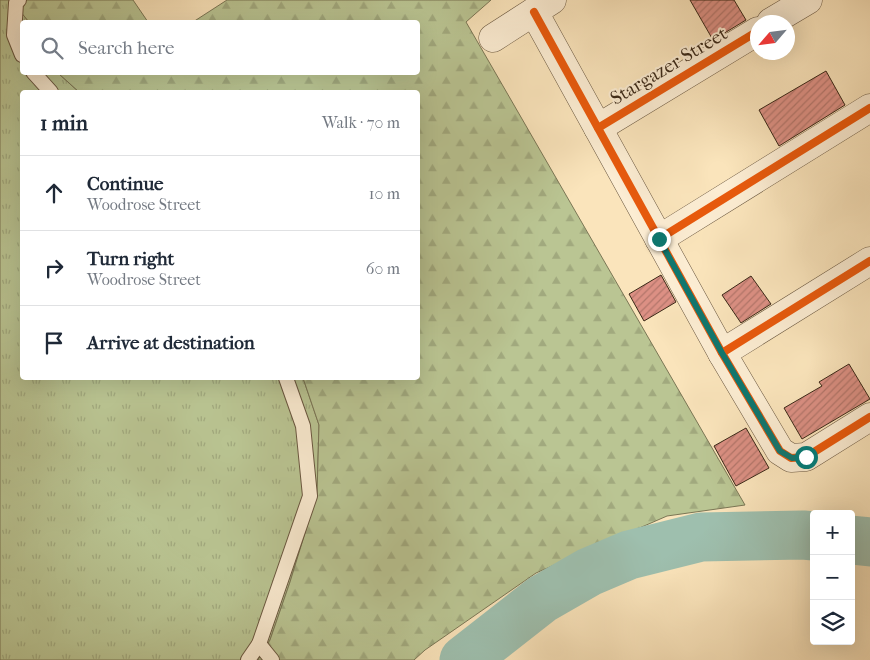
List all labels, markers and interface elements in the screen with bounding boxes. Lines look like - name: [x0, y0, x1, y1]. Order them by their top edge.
- north arrow: [750, 15, 795, 60]
- search box: [20, 20, 420, 75]
- street label: Stargazer Street: [607, 22, 732, 110]
- icon: search: [38, 34, 66, 62]
- text: Search here: [78, 37, 174, 59]
- text: 1 min: [40, 111, 88, 135]
- text: Walk · 70 m: [322, 113, 400, 132]
- text: Continue: [87, 173, 163, 195]
- icon: ahead: [40, 179, 68, 207]
- text: 10 m: [369, 184, 400, 203]
- text: Woodrose Street: [87, 195, 201, 214]
- route end: [648, 228, 671, 251]
- text: Turn right: [87, 248, 174, 270]
- icon: right: [40, 254, 68, 282]
- text: 60 m: [366, 259, 400, 278]
- text: Woodrose Street: [87, 270, 201, 289]
- icon: arrive: [40, 329, 68, 357]
- text: Arrive at destination: [87, 332, 255, 354]
- route start: [795, 446, 818, 469]
- map controls: [810, 510, 855, 645]
- button: +: [810, 510, 855, 555]
- button: −: [810, 555, 855, 600]
- button: layers: [810, 600, 855, 645]

